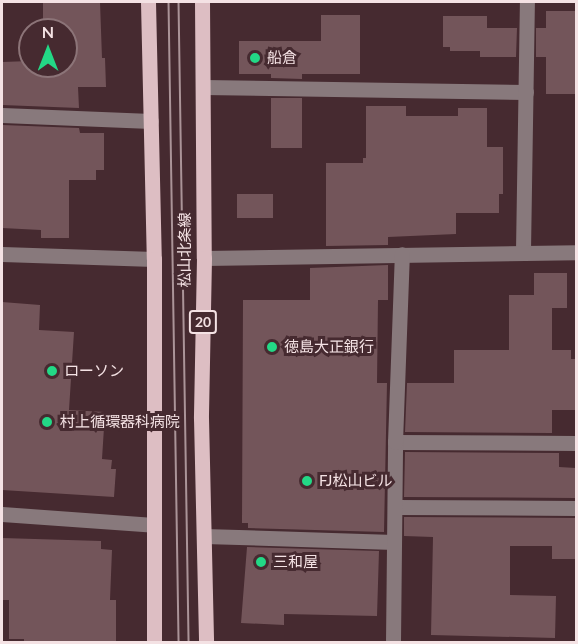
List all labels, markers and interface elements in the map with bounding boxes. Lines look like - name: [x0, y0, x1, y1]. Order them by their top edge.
- north arrow: [18, 18, 78, 78]
- text: N: [42, 22, 54, 41]
- place label: 船倉: [267, 49, 297, 67]
- marker: 船倉: [248, 51, 262, 65]
- street label: 松山北条線: [176, 213, 194, 287]
- road number: 20: [188, 311, 218, 333]
- place label: 徳島大正銀行: [284, 338, 374, 356]
- marker: 徳島大正銀行: [265, 340, 279, 354]
- place label: ローソン: [64, 362, 124, 380]
- marker: ローソン: [45, 364, 59, 378]
- marker: 村上循環器科病院: [38, 413, 56, 431]
- place label: 村上循環器科病院: [60, 413, 180, 431]
- place label: FJ松山ビル: [319, 472, 392, 490]
- marker: FJ松山ビル: [300, 474, 314, 488]
- place label: 三和屋: [273, 553, 318, 571]
- marker: 三和屋: [254, 555, 268, 569]

